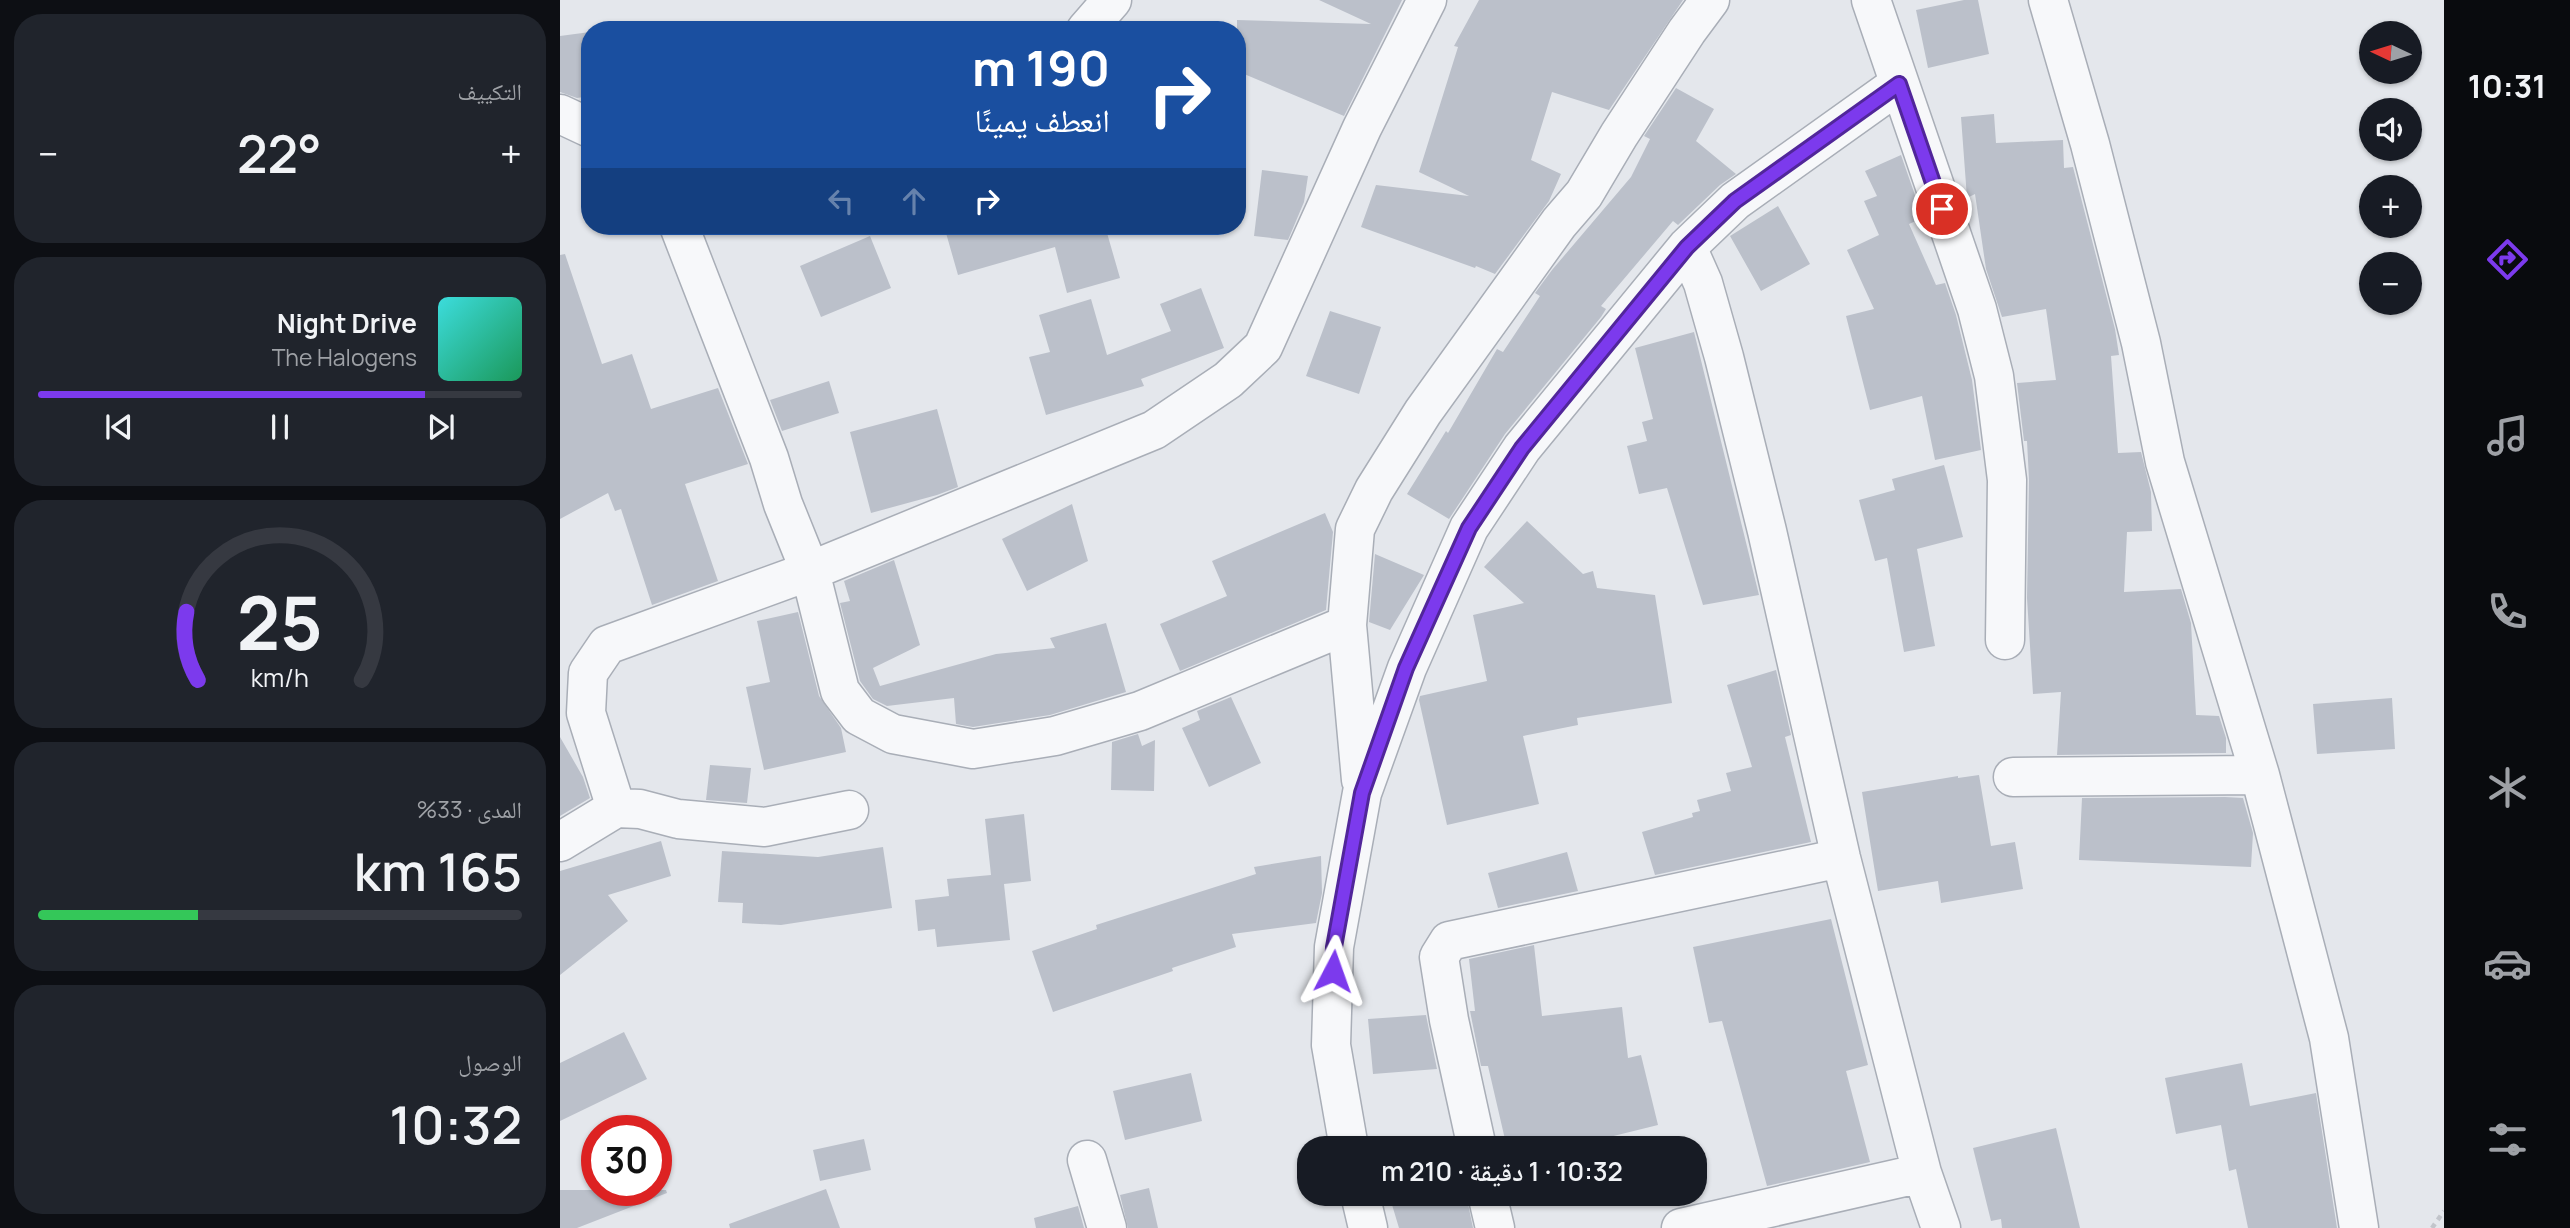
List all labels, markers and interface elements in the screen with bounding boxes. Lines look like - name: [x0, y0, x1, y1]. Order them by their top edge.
- north arrow: [2359, 21, 2422, 84]
- map controls: [2359, 21, 2422, 315]
- text: 190 m: [972, 34, 1110, 101]
- icon: right: [1134, 49, 1225, 140]
- text: 10:31: [2468, 64, 2546, 108]
- text: التكييف: [457, 75, 522, 107]
- text: انعطف يمينًا: [975, 98, 1110, 142]
- button: sound: [2359, 98, 2422, 161]
- text: 22°: [237, 118, 322, 189]
- text: −: [38, 127, 59, 179]
- text: +: [500, 127, 522, 179]
- button: +: [2359, 175, 2422, 238]
- pin: [1912, 179, 1972, 239]
- icon: left: [822, 182, 860, 220]
- icon: ahead: [895, 182, 933, 220]
- icon: right: [968, 182, 1006, 220]
- icon: arrive: [1923, 190, 1961, 228]
- icon: directions: [2483, 235, 2532, 284]
- button: −: [2359, 252, 2422, 315]
- text: Night Drive: [277, 305, 417, 341]
- text: The Halogens: [272, 341, 417, 373]
- icon: previous: [100, 408, 138, 446]
- icon: pause: [261, 408, 299, 446]
- icon: next: [422, 408, 460, 446]
- icon: music: [2483, 411, 2532, 460]
- text: 25: [237, 572, 323, 672]
- icon: phone: [2483, 587, 2532, 636]
- text: km/h: [251, 660, 309, 695]
- icon: climate: [2483, 763, 2532, 812]
- text: المدى · 33%: [416, 793, 522, 825]
- text: 165 km: [354, 836, 522, 907]
- position arrow: [1296, 934, 1370, 1008]
- icon: car: [2483, 939, 2532, 988]
- text: الوصول: [458, 1046, 522, 1078]
- text: 10:32: [389, 1089, 522, 1160]
- speed limit sign: 30: [581, 1115, 672, 1206]
- icon: filters: [2483, 1115, 2532, 1164]
- text: 10:32 · 1 دقيقة · 210 m: [1381, 1153, 1623, 1189]

